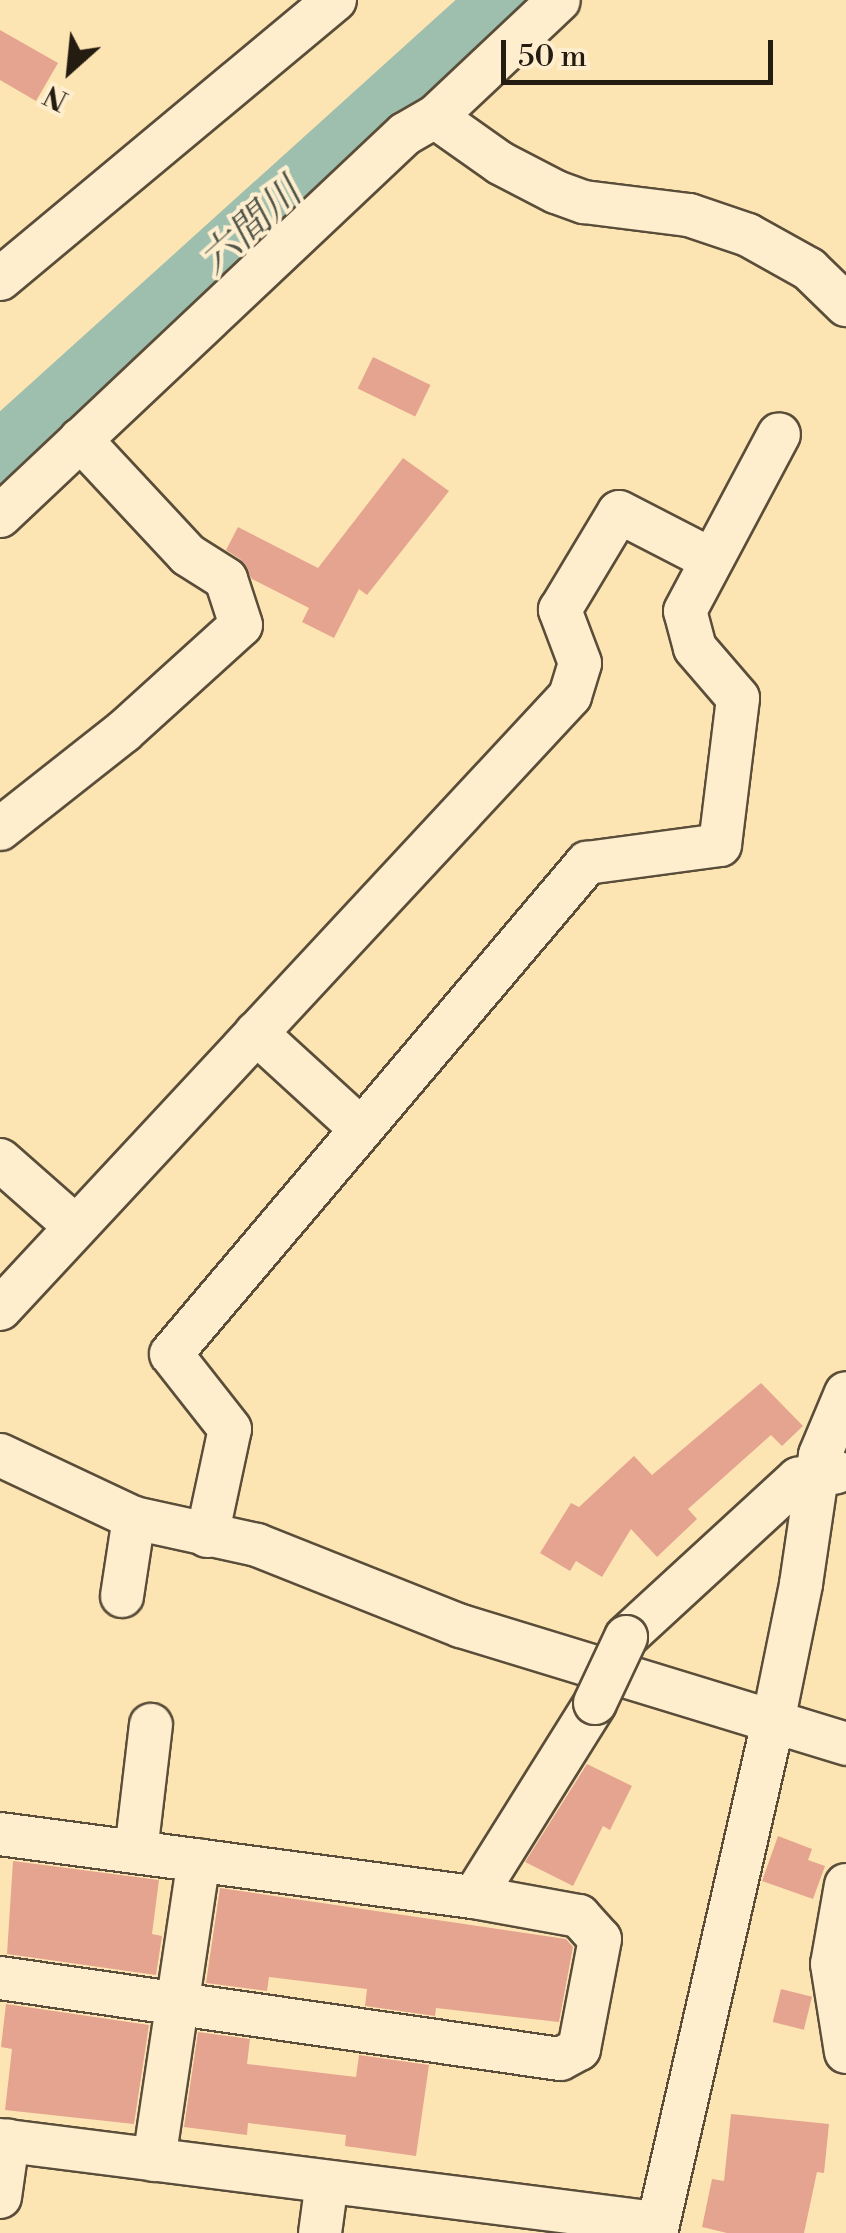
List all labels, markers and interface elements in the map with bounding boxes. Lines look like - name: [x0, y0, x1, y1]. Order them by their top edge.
- north arrow: [20, 20, 120, 120]
- scale bar: [506, 20, 778, 82]
- text: 50 m: [518, 38, 587, 76]
- text: N: [38, 77, 74, 118]
- water label: 六間川: [190, 169, 312, 285]

